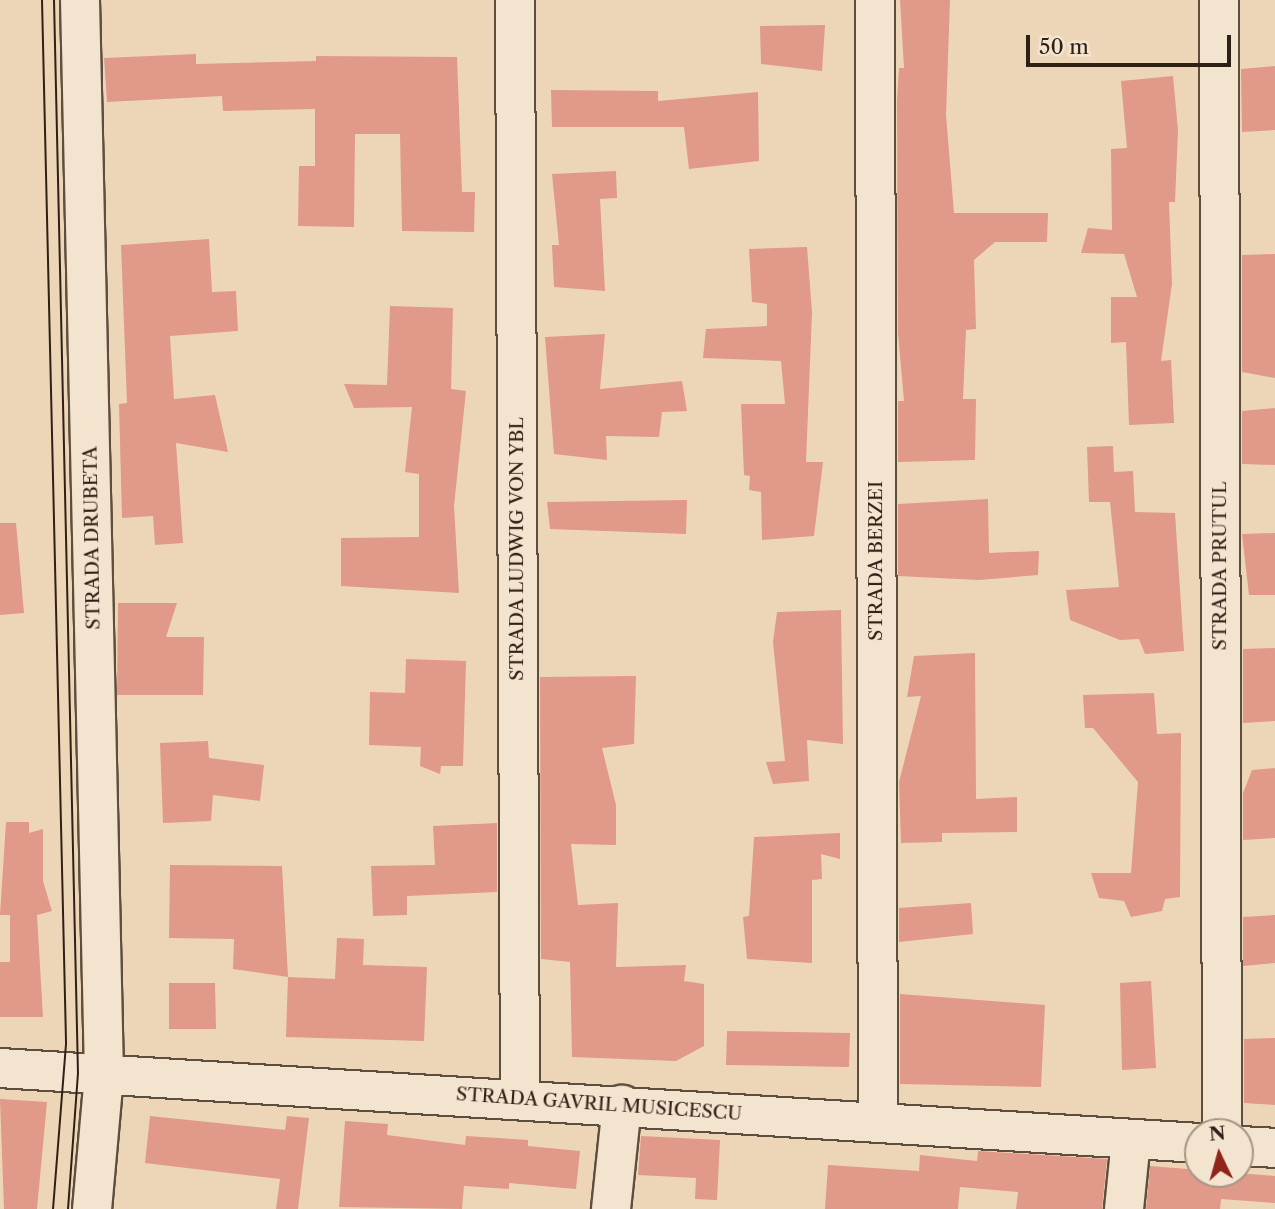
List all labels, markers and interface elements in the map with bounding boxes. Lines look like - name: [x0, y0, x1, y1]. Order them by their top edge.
- scale bar: [1030, 21, 1235, 65]
- text: 50 m: [1039, 34, 1089, 59]
- street label: STRADA LUDWIG VON YBL: [506, 416, 528, 682]
- street label: STRADA DRUBETA: [79, 446, 105, 630]
- street label: STRADA BERZEI: [865, 481, 887, 641]
- street label: STRADA PRUTUL: [1209, 481, 1231, 651]
- street label: STRADA GAVRIL MUSICESCU: [455, 1083, 743, 1125]
- north arrow: [1184, 1118, 1254, 1188]
- text: N: [1208, 1121, 1227, 1146]

